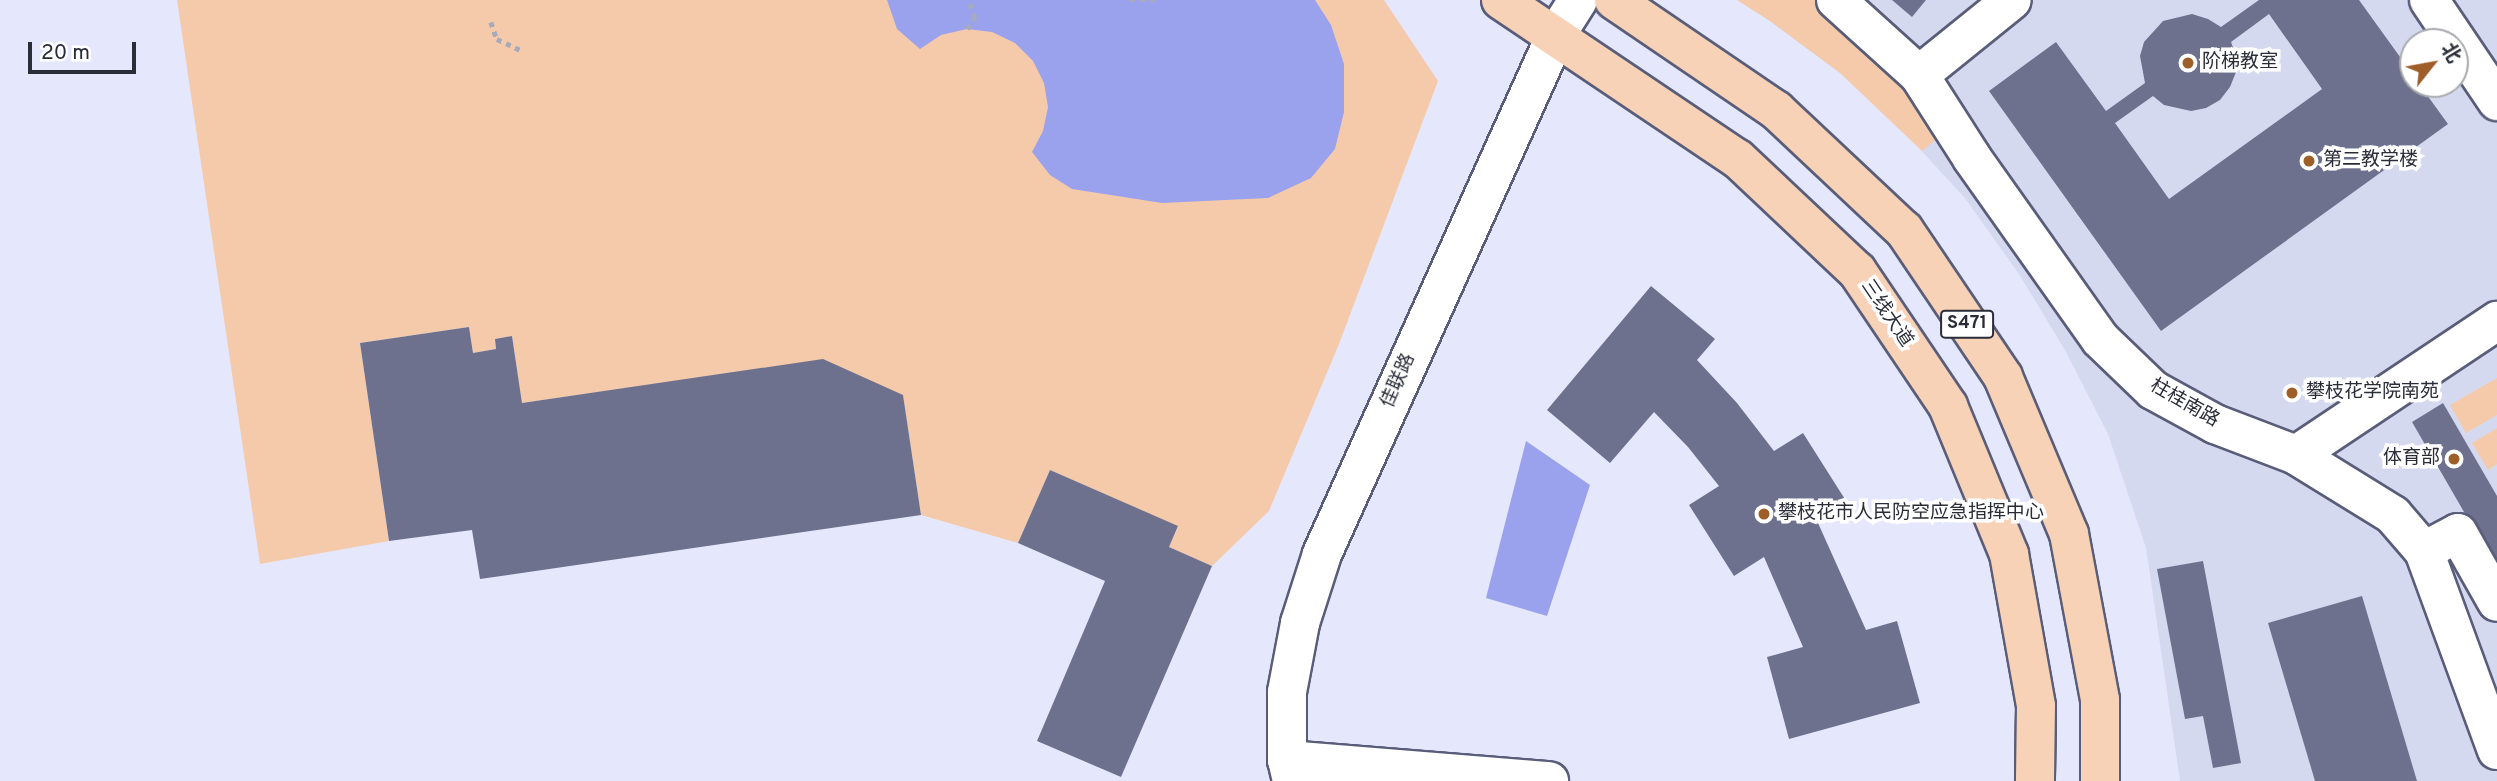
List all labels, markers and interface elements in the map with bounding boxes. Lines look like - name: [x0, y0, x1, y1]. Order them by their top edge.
- scale bar: [32, 28, 140, 72]
- north arrow: [2399, 28, 2469, 98]
- text: 北: [2435, 39, 2465, 68]
- text: 20 m: [41, 40, 90, 67]
- place label: 阶梯教室: [2202, 52, 2278, 74]
- marker: 阶梯教室: [2180, 55, 2196, 71]
- place label: 第二教学楼: [2323, 150, 2418, 172]
- marker: 第二教学楼: [2301, 153, 2317, 169]
- street label: 三线大道: [1855, 276, 1917, 352]
- road number: S471: [1939, 310, 1995, 338]
- street label: 佳联路: [1377, 350, 1421, 412]
- street label: 柱桂南路: [2145, 375, 2223, 433]
- place label: 攀枝花学院南苑: [2306, 382, 2439, 404]
- marker: 攀枝花学院南苑: [2284, 385, 2300, 401]
- place label: 体育部: [2383, 448, 2440, 470]
- marker: 体育部: [2446, 451, 2462, 467]
- place label: 攀枝花市人民防空应急指挥中心: [1778, 503, 2044, 525]
- marker: 攀枝花市人民防空应急指挥中心: [1756, 506, 1772, 522]

